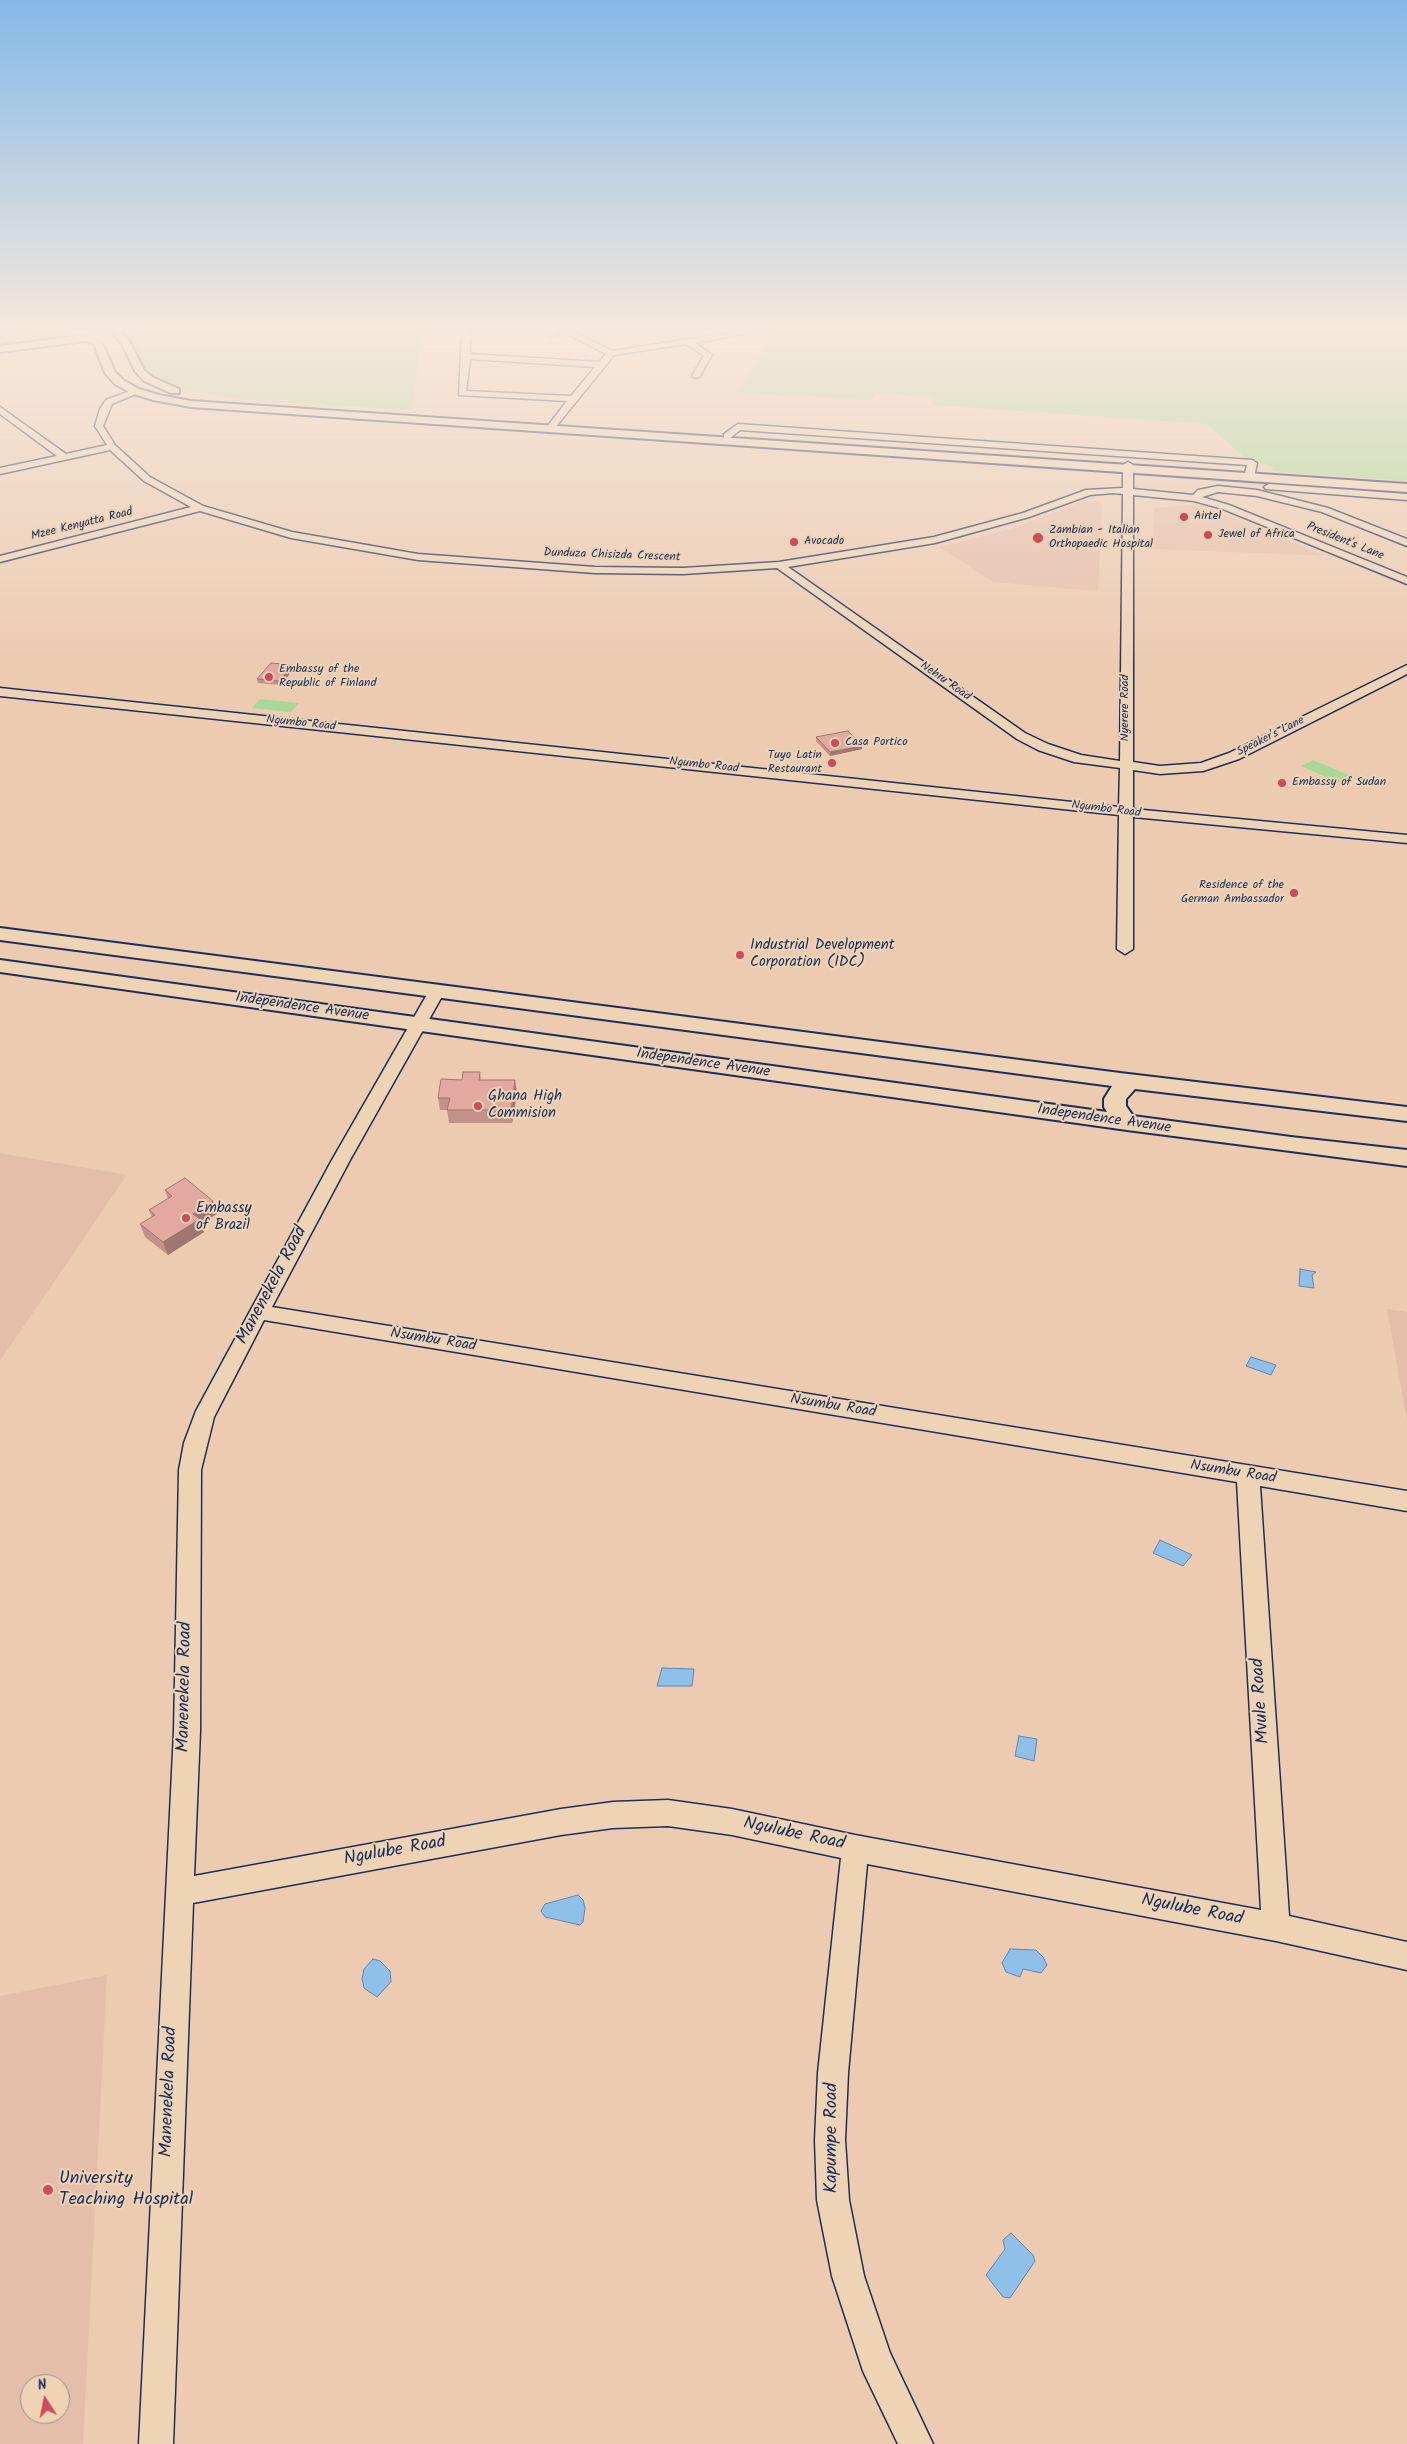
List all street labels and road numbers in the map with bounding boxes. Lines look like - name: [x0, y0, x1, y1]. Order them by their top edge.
- street label: Mzee Kenyatta Road: [30, 505, 134, 545]
- street label: President's Lane: [1304, 520, 1386, 564]
- street label: Dunduza Chisizda Crescent: [543, 546, 681, 566]
- street label: Nehru Road: [917, 659, 973, 705]
- street label: Nyerere Road: [1119, 675, 1133, 741]
- street label: Ngumbo Road: [266, 713, 336, 735]
- street label: Speaker's Lane: [1235, 714, 1307, 760]
- street label: Ngumbo Road: [669, 755, 739, 777]
- street label: Ngumbo Road: [1071, 799, 1141, 821]
- street label: Independence Avenue: [234, 990, 370, 1026]
- street label: Independence Avenue: [635, 1046, 771, 1082]
- street label: Independence Avenue: [1036, 1102, 1172, 1138]
- street label: Manenekela Road: [233, 1223, 313, 1349]
- street label: Nsumbu Road: [389, 1325, 477, 1357]
- street label: Nsumbu Road: [789, 1391, 877, 1423]
- street label: Nsumbu Road: [1189, 1457, 1277, 1489]
- street label: Manenekela Road: [174, 1621, 198, 1753]
- street label: Mvule Road: [1248, 1657, 1276, 1745]
- street label: Ngulube Road: [741, 1814, 847, 1856]
- street label: Ngulube Road: [342, 1832, 448, 1872]
- street label: Ngulube Road: [1139, 1891, 1245, 1931]
- street label: Manenekela Road: [157, 2026, 183, 2158]
- street label: Kapumpe Road: [822, 2083, 844, 2193]

